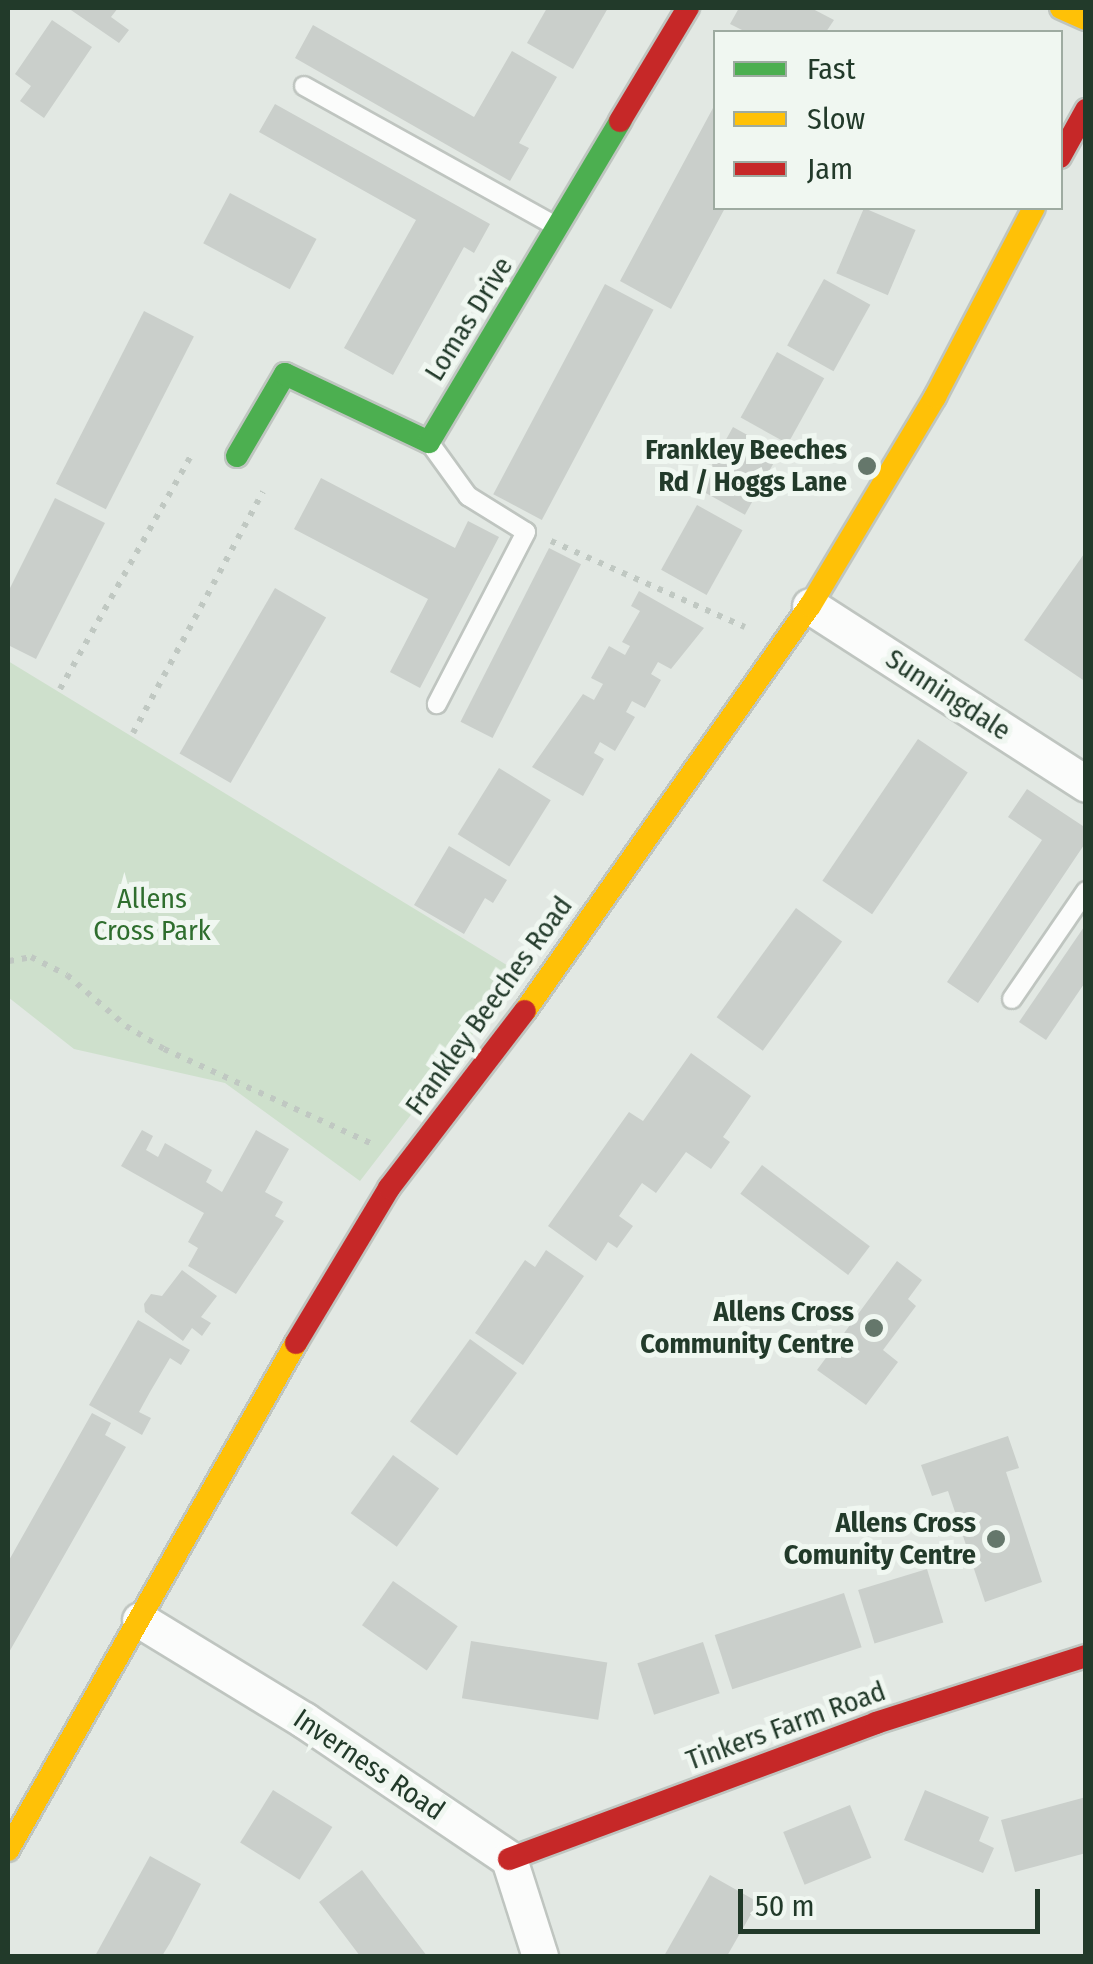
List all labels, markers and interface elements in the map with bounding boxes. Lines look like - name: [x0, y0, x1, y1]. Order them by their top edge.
- legend: [713, 30, 1063, 210]
- text: Fast: [807, 51, 855, 87]
- text: Slow: [807, 101, 865, 137]
- text: Jam: [807, 151, 853, 187]
- street label: Lomas Drive: [418, 251, 520, 387]
- place label: Frankley Beeches Rd / Hoggs Lane: [645, 433, 847, 499]
- marker: Frankley Beeches Rd / Hoggs Lane: [856, 455, 878, 477]
- street label: Sunningdale: [879, 642, 1017, 748]
- park label: Allens Cross Park: [93, 882, 211, 948]
- street label: Frankley Beeches Road: [398, 890, 580, 1122]
- place label: Allens Cross Community Centre: [640, 1295, 854, 1361]
- marker: Allens Cross Community Centre: [863, 1317, 885, 1339]
- place label: Allens Cross Comunity Centre: [784, 1506, 976, 1572]
- marker: Allens Cross Comunity Centre: [985, 1528, 1007, 1550]
- street label: Tinkers Farm Road: [682, 1674, 890, 1778]
- street label: Inverness Road: [287, 1702, 451, 1828]
- scale bar: [743, 1869, 1046, 1931]
- text: 50 m: [755, 1888, 815, 1924]

